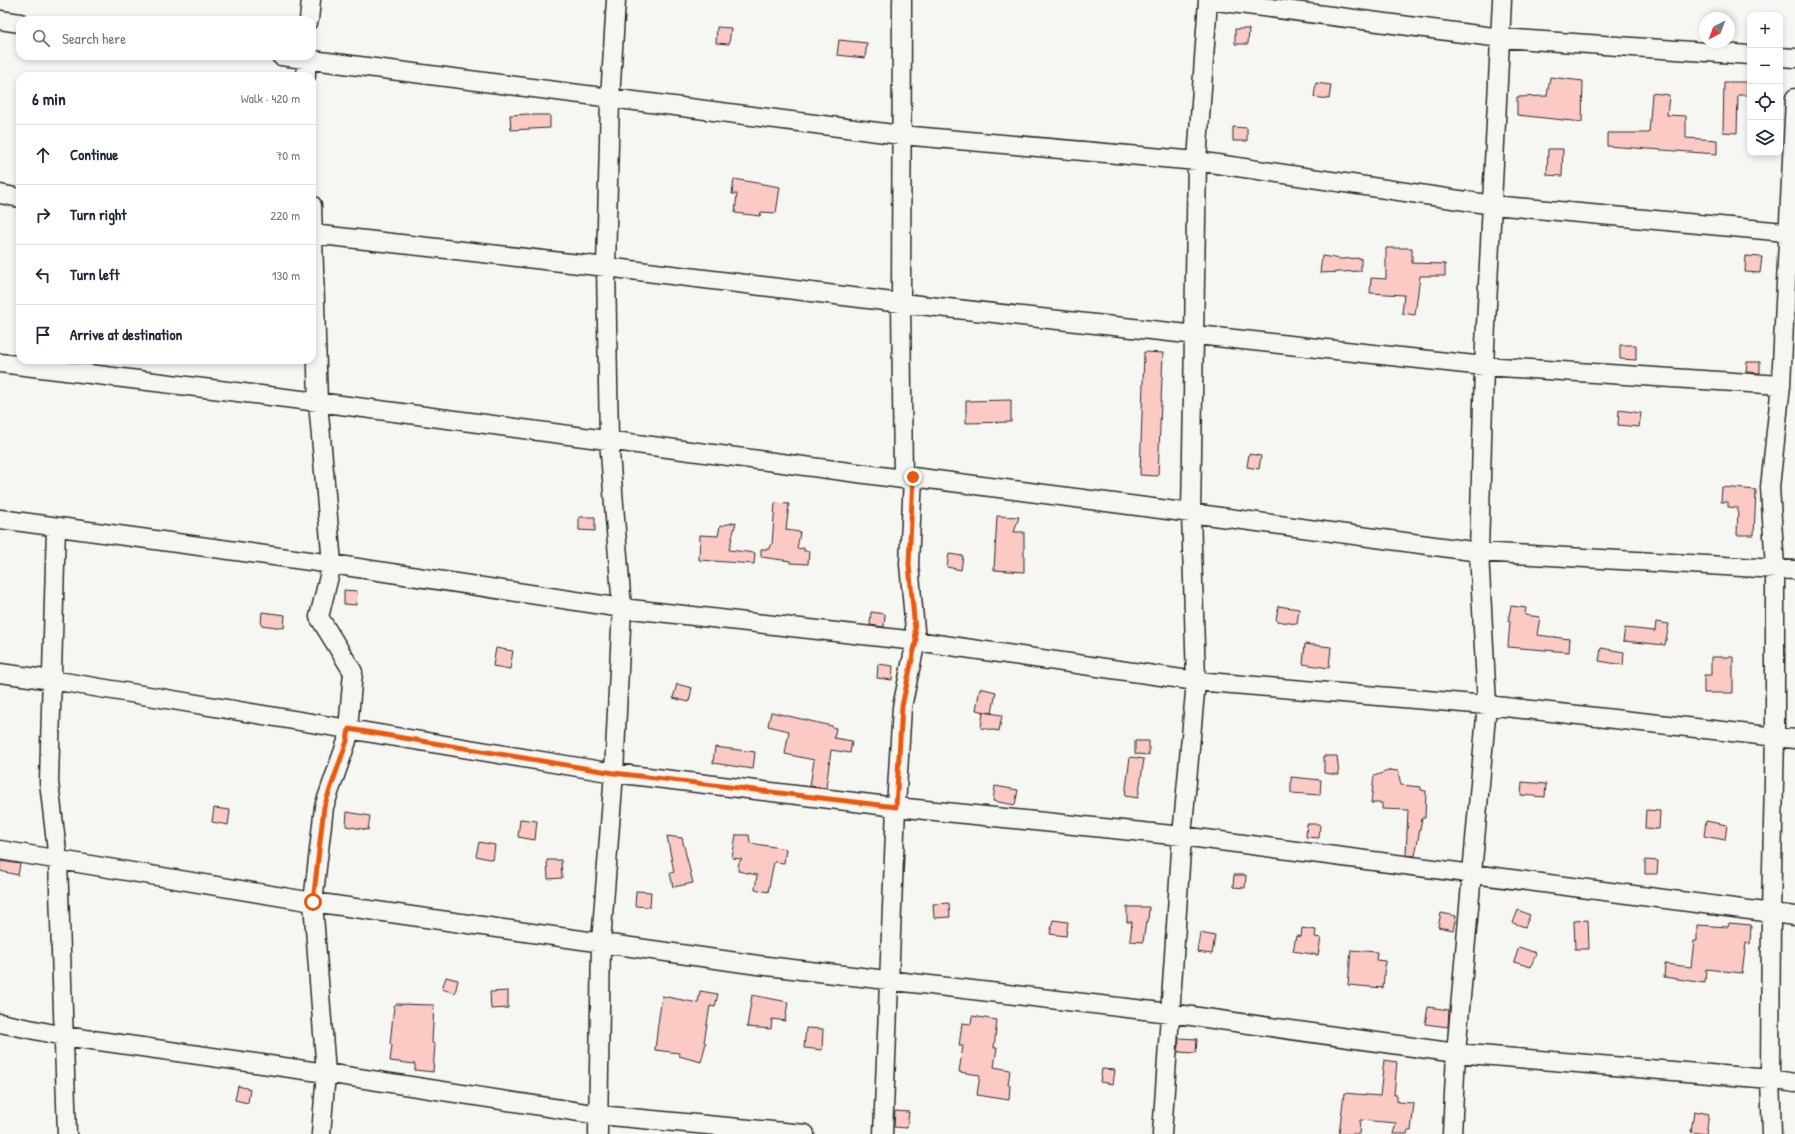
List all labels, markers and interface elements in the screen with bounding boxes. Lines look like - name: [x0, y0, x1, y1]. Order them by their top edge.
- north arrow: [1699, 12, 1735, 48]
- map controls: [1747, 12, 1783, 156]
- button: +: [1747, 12, 1783, 48]
- search box: [16, 16, 316, 60]
- icon: search: [30, 27, 52, 49]
- text: Search here: [62, 28, 126, 49]
- button: −: [1747, 48, 1783, 84]
- button: locate: [1747, 84, 1783, 120]
- text: 6 min: [32, 87, 66, 110]
- text: Walk · 420 m: [241, 89, 300, 107]
- button: layers: [1747, 120, 1783, 156]
- icon: ahead: [32, 144, 54, 166]
- text: Continue: [70, 144, 118, 165]
- text: 70 m: [276, 146, 300, 164]
- icon: right: [32, 204, 54, 226]
- text: Turn right: [70, 204, 126, 225]
- text: 220 m: [270, 206, 300, 224]
- icon: left: [32, 264, 54, 286]
- text: Turn left: [70, 264, 120, 285]
- text: 130 m: [272, 266, 300, 284]
- icon: arrive: [32, 324, 54, 346]
- text: Arrive at destination: [70, 324, 182, 345]
- route end: [904, 468, 922, 486]
- route start: [304, 893, 322, 911]

